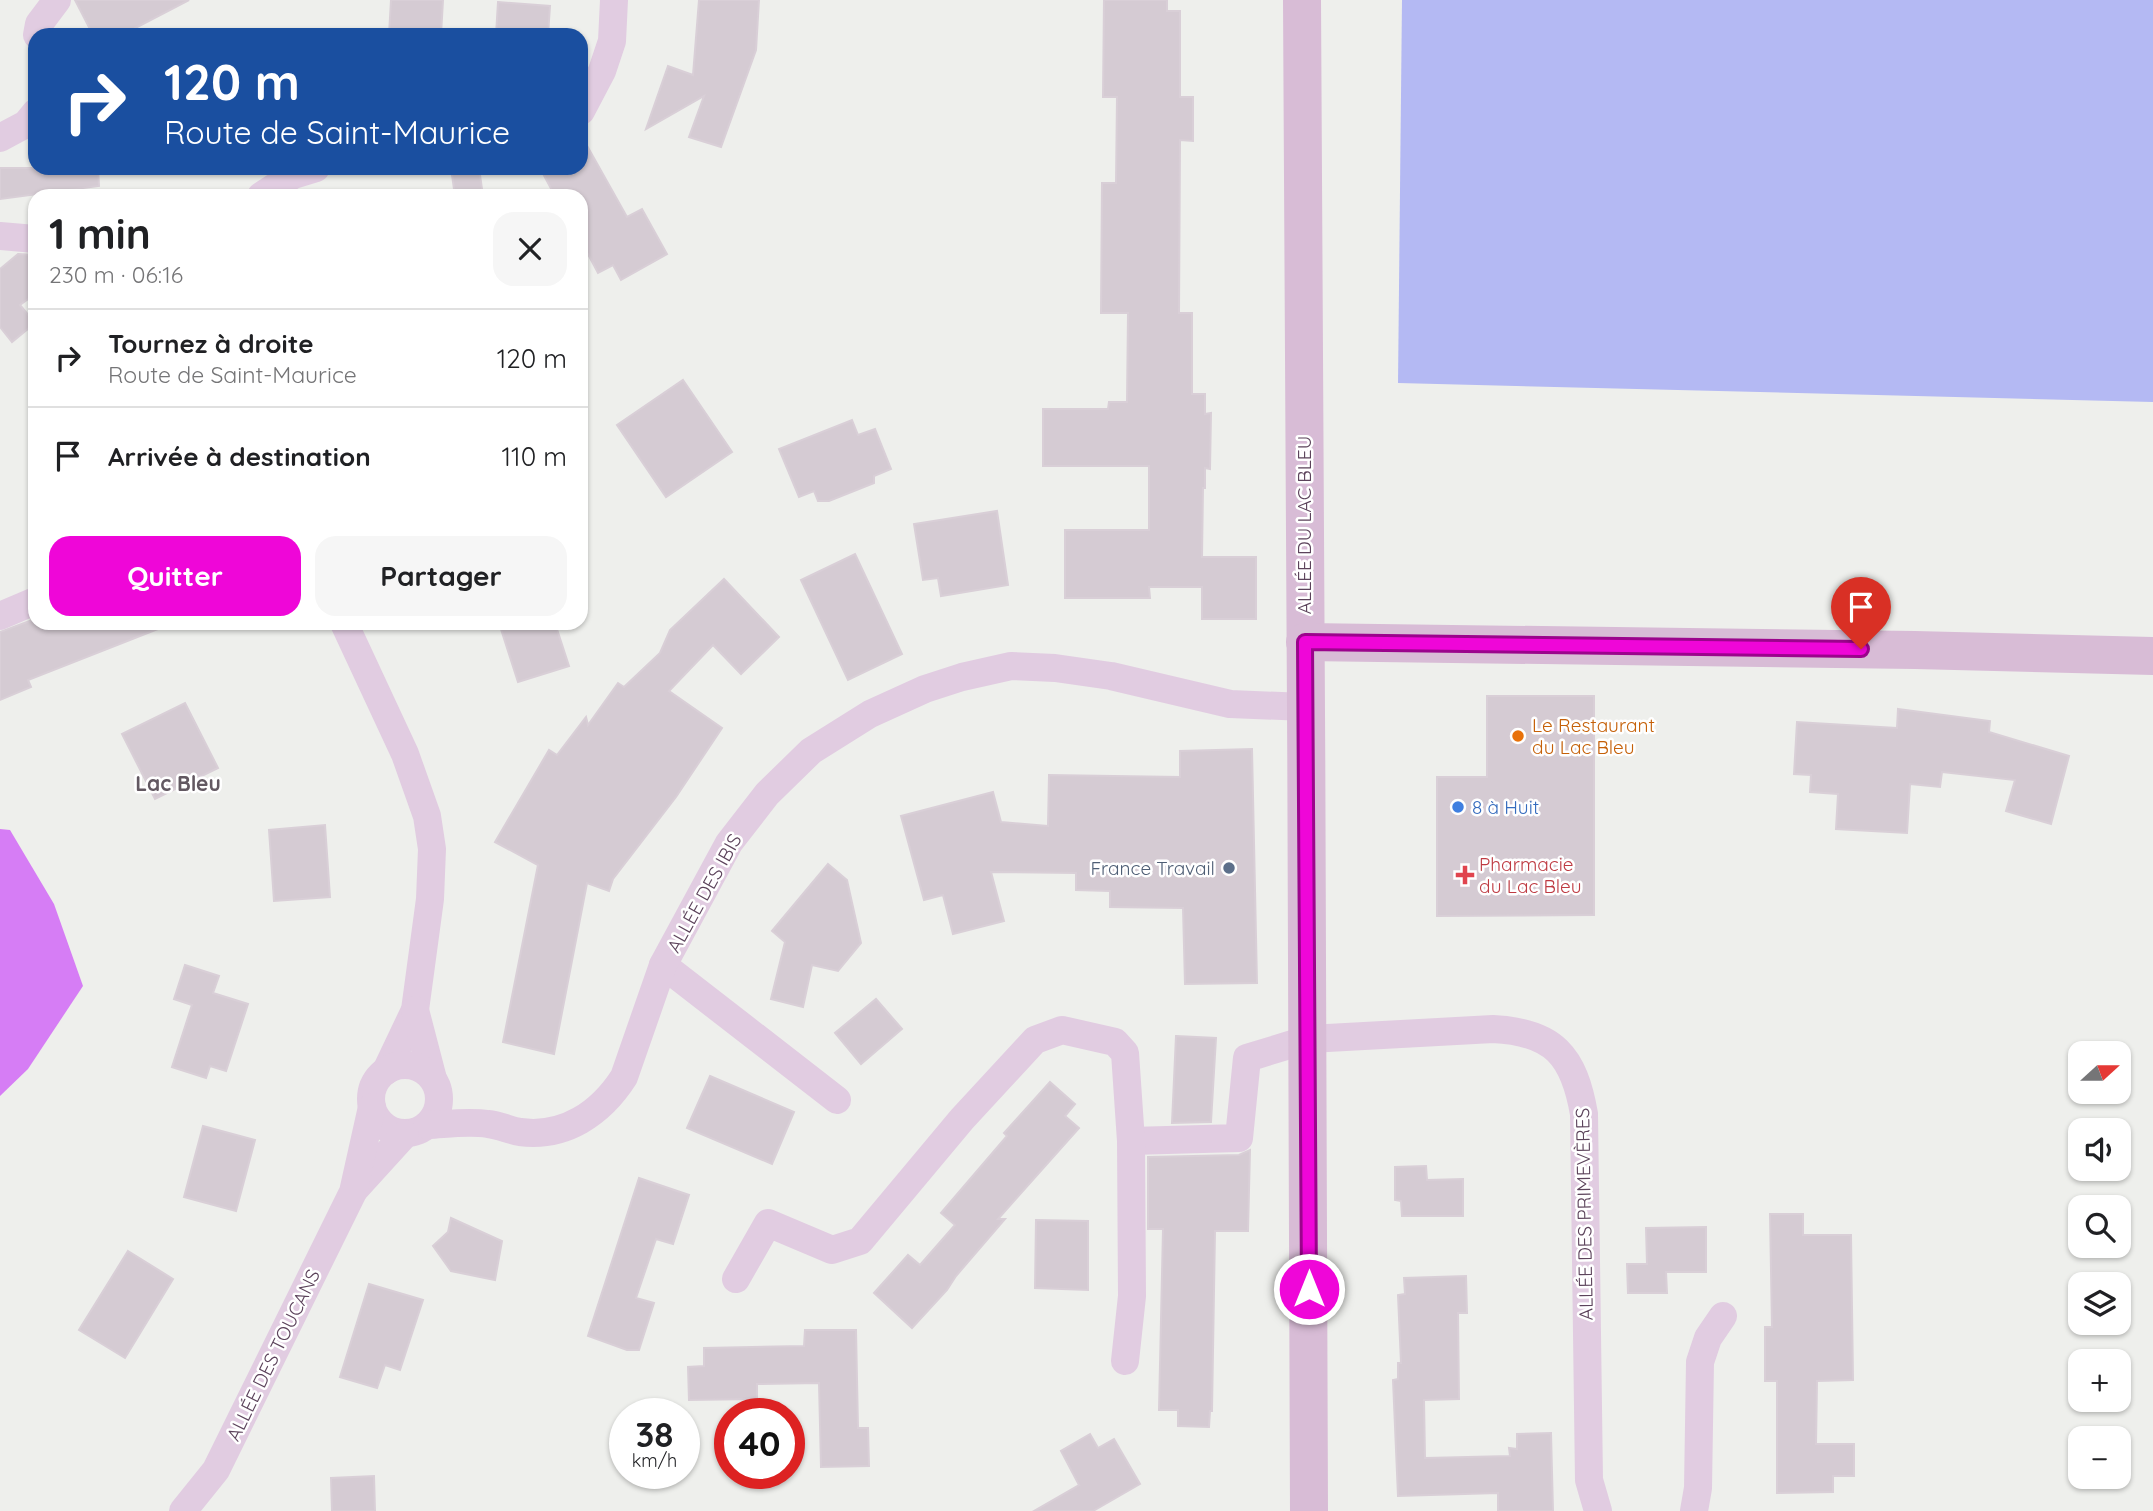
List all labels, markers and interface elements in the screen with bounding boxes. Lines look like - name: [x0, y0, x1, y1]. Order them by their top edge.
- text: 120 m: [164, 51, 300, 112]
- icon: right: [49, 56, 140, 147]
- text: Route de Saint-Maurice: [164, 112, 510, 152]
- text: 1 min: [49, 207, 151, 260]
- button: close: [493, 212, 567, 286]
- text: 230 m · 06:16: [49, 260, 183, 289]
- text: Tournez à droite: [108, 327, 313, 360]
- icon: right: [49, 339, 87, 377]
- text: 120 m: [497, 342, 567, 375]
- text: Route de Saint-Maurice: [108, 360, 357, 389]
- street label: ALLÉE DU LAC BLEU: [1292, 436, 1316, 614]
- icon: arrive: [49, 437, 87, 475]
- text: Arrivée à destination: [108, 440, 371, 473]
- text: 110 m: [501, 440, 567, 473]
- button: Quitter: [49, 536, 301, 616]
- button: Partager: [315, 536, 567, 616]
- pin: [1831, 577, 1891, 649]
- icon: arrive: [1842, 588, 1880, 626]
- place label: Le Restaurant du Lac Bleu: [1532, 713, 1655, 759]
- marker: Le Restaurant du Lac Bleu: [1510, 728, 1526, 744]
- district label: Lac Bleu: [135, 770, 221, 796]
- place label: 8 à Huit: [1472, 795, 1539, 819]
- marker: 8 à Huit: [1450, 799, 1466, 815]
- street label: ALLÉE DES IBIS: [661, 829, 747, 957]
- place label: Pharmacie du Lac Bleu: [1479, 852, 1582, 898]
- place label: France Travail: [1090, 856, 1215, 880]
- marker: France Travail: [1221, 860, 1237, 876]
- marker: Pharmacie du Lac Bleu: [1457, 867, 1473, 883]
- north arrow: [2068, 1041, 2132, 1104]
- map controls: [2068, 1041, 2131, 1489]
- street label: ALLÉE DES PRIMEVÈRES: [1570, 1108, 1598, 1320]
- button: sound: [2068, 1118, 2131, 1181]
- button: search: [2068, 1195, 2131, 1258]
- position arrow: [1272, 1252, 1346, 1326]
- street label: ALLÉE DES TOUCANS: [221, 1265, 325, 1445]
- button: layers: [2068, 1272, 2131, 1335]
- button: +: [2068, 1349, 2131, 1412]
- speed limit sign: 40: [714, 1398, 805, 1489]
- text: 38: [636, 1412, 673, 1456]
- button: −: [2068, 1426, 2131, 1489]
- text: km/h: [632, 1449, 677, 1472]

